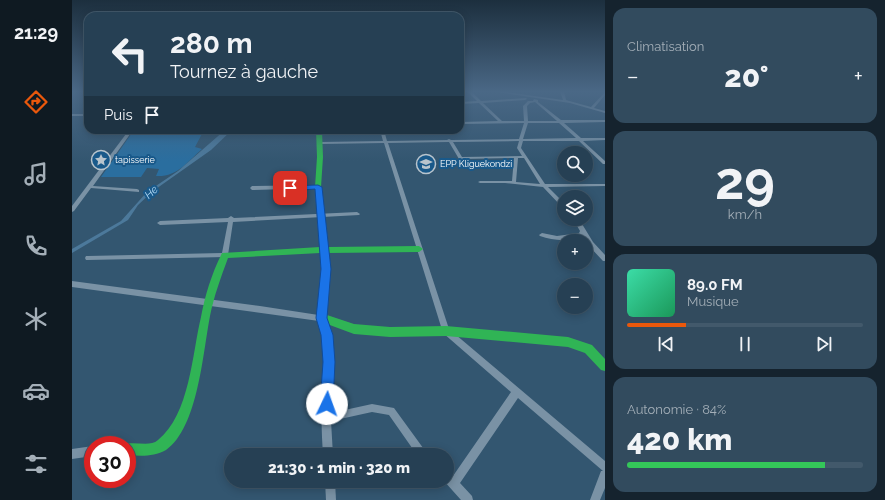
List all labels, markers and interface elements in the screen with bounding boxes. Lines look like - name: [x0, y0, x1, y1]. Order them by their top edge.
- text: 21:29: [14, 22, 58, 43]
- text: 280 m: [170, 27, 253, 60]
- icon: left: [104, 28, 156, 80]
- text: Climatisation: [627, 39, 704, 54]
- text: 20°: [724, 59, 768, 94]
- text: Tournez à gauche: [170, 61, 318, 82]
- text: −: [627, 63, 639, 89]
- text: +: [854, 63, 863, 89]
- icon: directions: [22, 88, 50, 116]
- icon: arrive: [141, 104, 163, 126]
- text: Puis: [104, 106, 133, 124]
- map controls: [557, 146, 593, 314]
- button: search: [557, 146, 593, 182]
- place icon: tapisserie: [90, 149, 112, 171]
- text: 29: [715, 150, 775, 211]
- school or university icon: EPP Kliguekondzi: [415, 153, 437, 175]
- place label: tapisserie: [115, 155, 156, 165]
- place label: EPP Kliguekondzi: [440, 159, 512, 169]
- icon: music: [22, 160, 50, 188]
- pin: [273, 171, 307, 205]
- icon: arrive: [279, 177, 301, 199]
- water label: He: [142, 183, 161, 202]
- button: layers: [557, 190, 593, 226]
- text: km/h: [728, 207, 762, 222]
- icon: phone: [22, 232, 50, 260]
- button: +: [557, 234, 593, 270]
- text: 89.0 FM: [687, 276, 743, 294]
- button: −: [557, 278, 593, 314]
- text: Musique: [687, 294, 739, 309]
- icon: climate: [22, 305, 50, 333]
- icon: previous: [655, 333, 677, 355]
- icon: pause: [734, 333, 756, 355]
- icon: next: [813, 333, 835, 355]
- icon: car: [22, 377, 50, 405]
- position arrow: [306, 383, 348, 425]
- text: Autonomie · 84%: [627, 402, 726, 417]
- text: 420 km: [627, 422, 732, 457]
- speed limit sign: 30: [84, 436, 136, 488]
- icon: filters: [22, 450, 50, 478]
- text: 21:30 · 1 min · 320 m: [268, 459, 410, 477]

